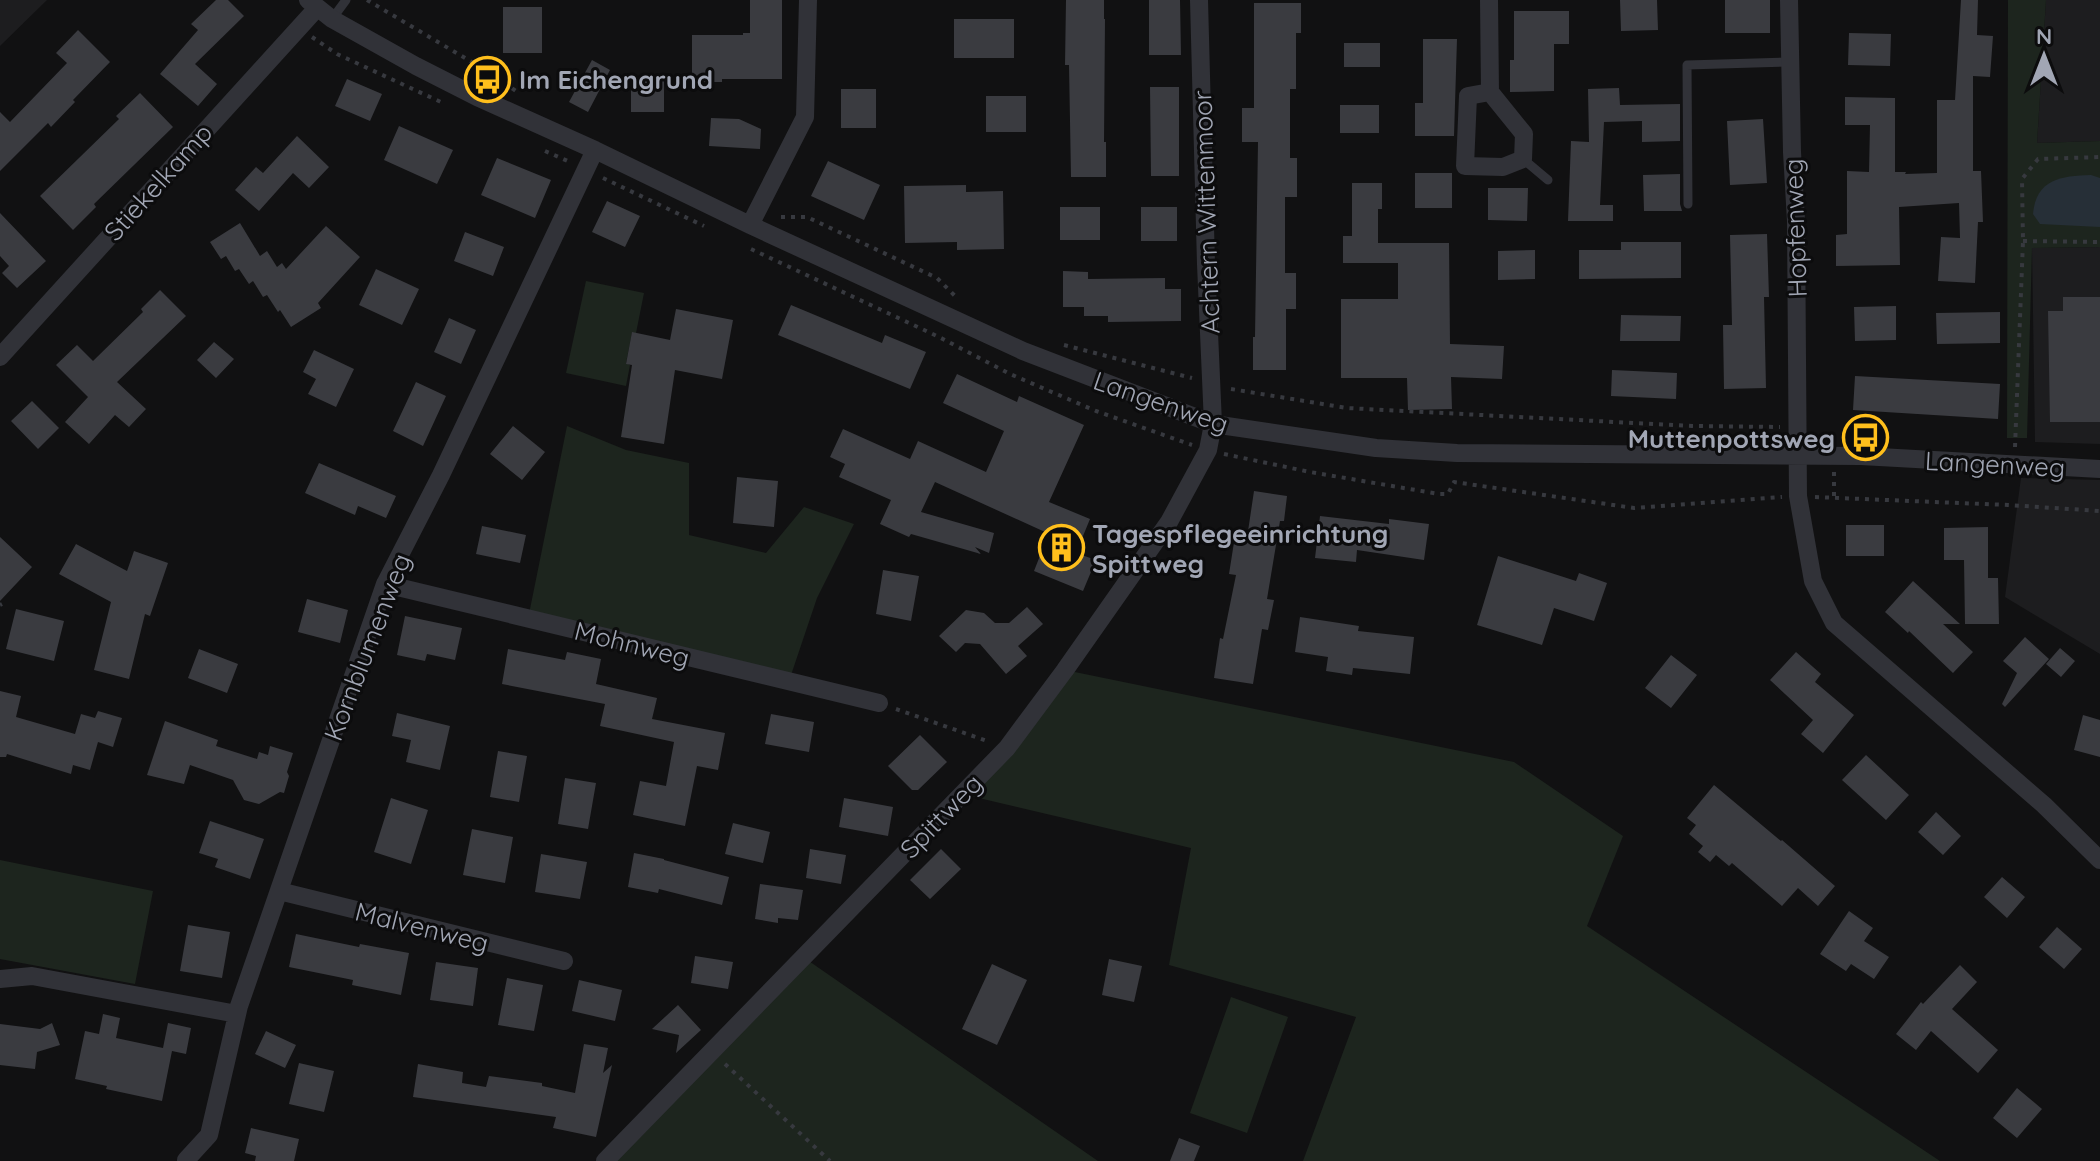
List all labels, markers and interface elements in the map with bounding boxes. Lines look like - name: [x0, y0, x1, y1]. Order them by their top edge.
- north arrow: [2004, 16, 2084, 96]
- text: N: [2036, 22, 2052, 50]
- bus stop icon: Im Eichengrund: [464, 55, 512, 103]
- place label: Im Eichengrund: [519, 63, 713, 96]
- street label: Achtern Wittenmoor: [1185, 90, 1227, 334]
- street label: Stiekelkamp: [97, 116, 219, 248]
- street label: Hopfenweg: [1776, 158, 1814, 298]
- street label: Langenweg: [1089, 364, 1233, 440]
- bus stop icon: Muttenpottsweg: [1842, 414, 1890, 462]
- place label: Muttenpottsweg: [1628, 422, 1835, 455]
- street label: Langenweg: [1924, 444, 2066, 484]
- place label: Tagespflegeeinrichtung Spittweg: [1092, 517, 1388, 580]
- building icon: Tagespflegeeinrichtung Spittweg: [1037, 524, 1085, 572]
- street label: Kornblumenweg: [316, 549, 418, 745]
- street label: Mohnweg: [571, 614, 693, 674]
- street label: Spittweg: [893, 767, 989, 865]
- street label: Malvenweg: [352, 895, 492, 959]

